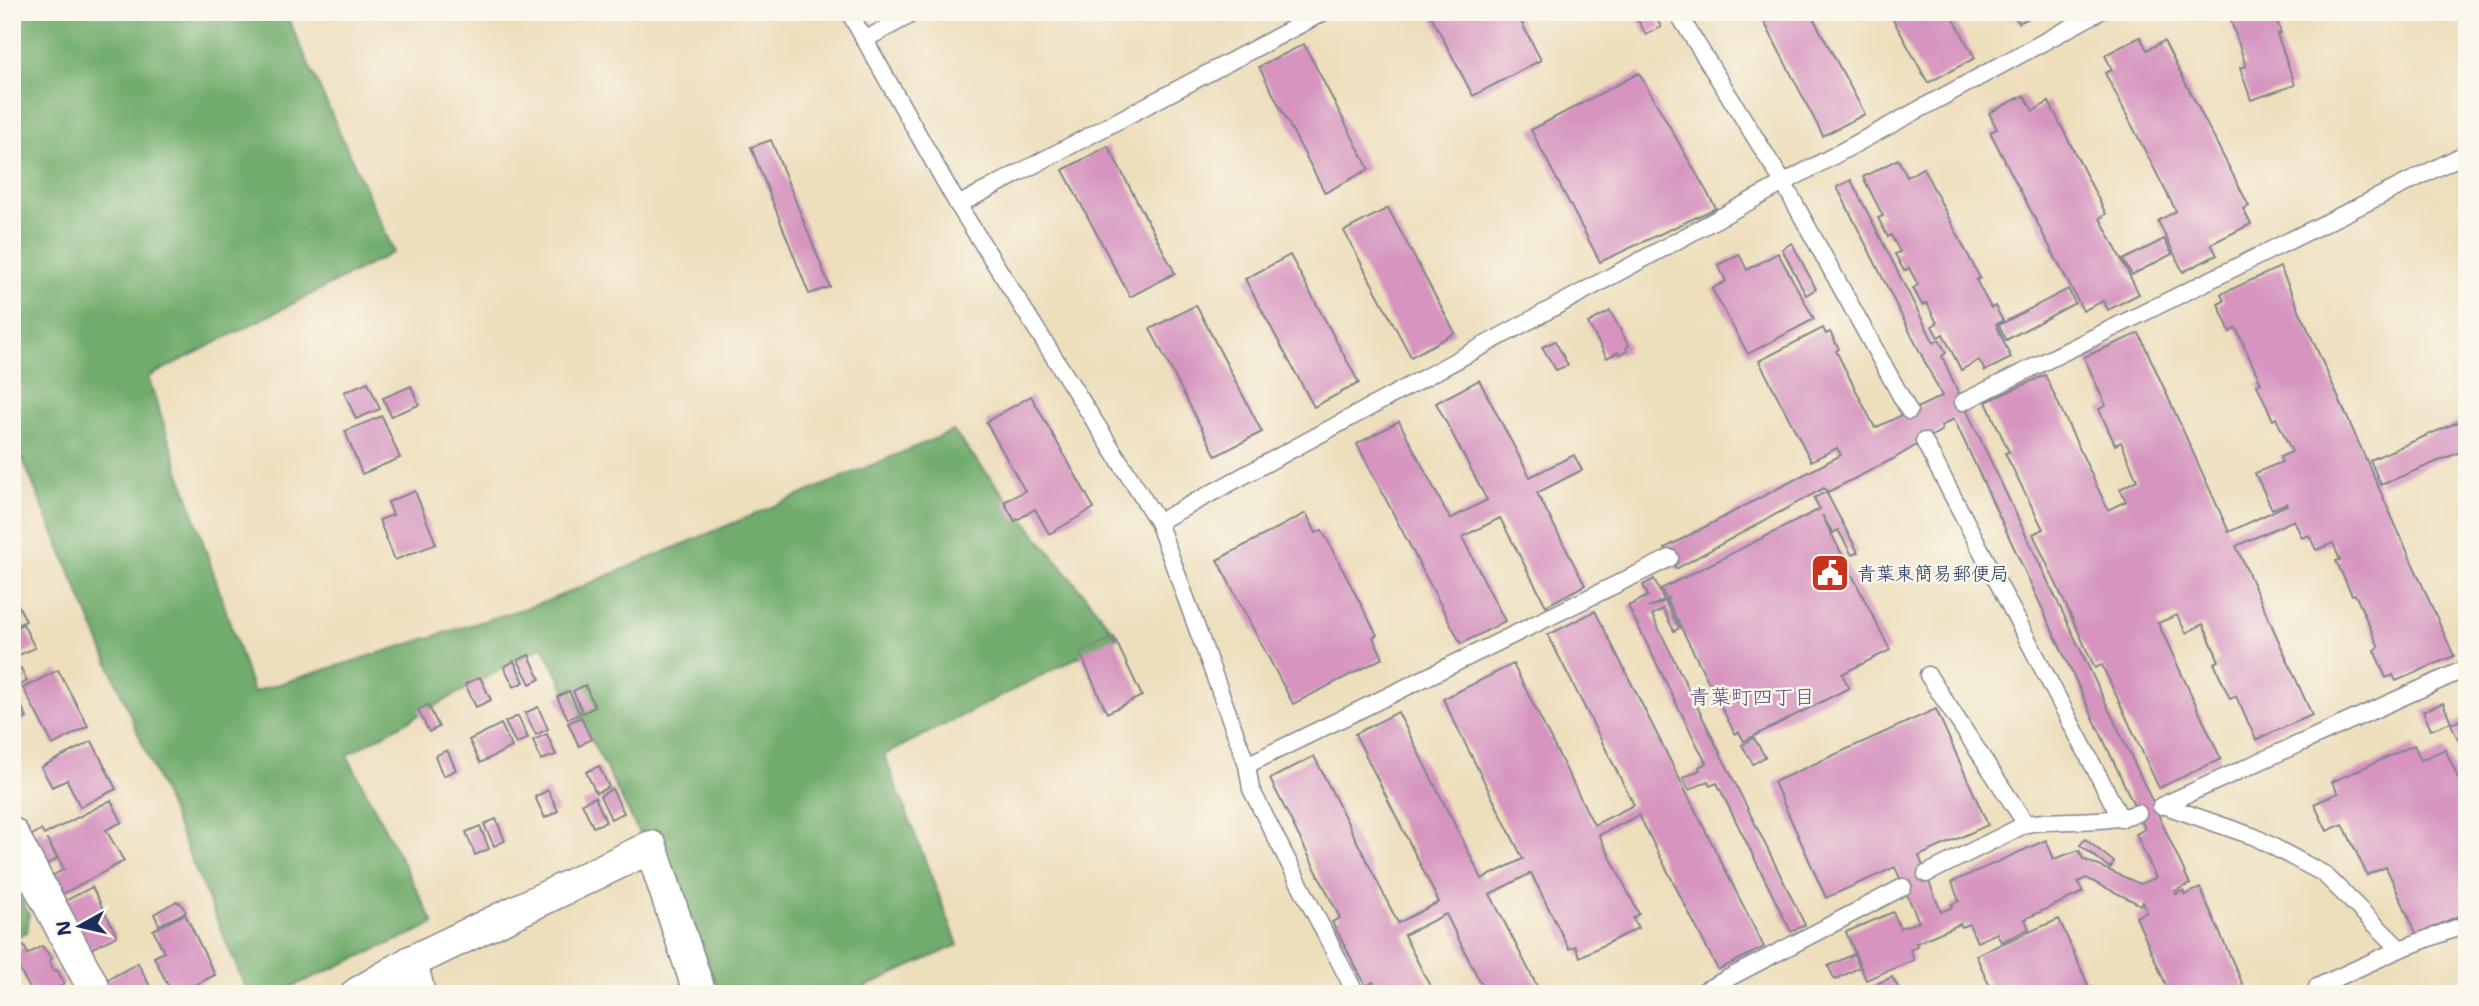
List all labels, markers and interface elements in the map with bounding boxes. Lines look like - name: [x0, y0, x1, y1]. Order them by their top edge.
- public building icon: 青葉東簡易郵便局: [1809, 552, 1851, 594]
- place label: 青葉東簡易郵便局: [1857, 561, 2009, 586]
- district label: 青葉町四丁目: [1689, 683, 1815, 711]
- north arrow: [46, 890, 116, 960]
- text: N: [50, 919, 77, 937]

